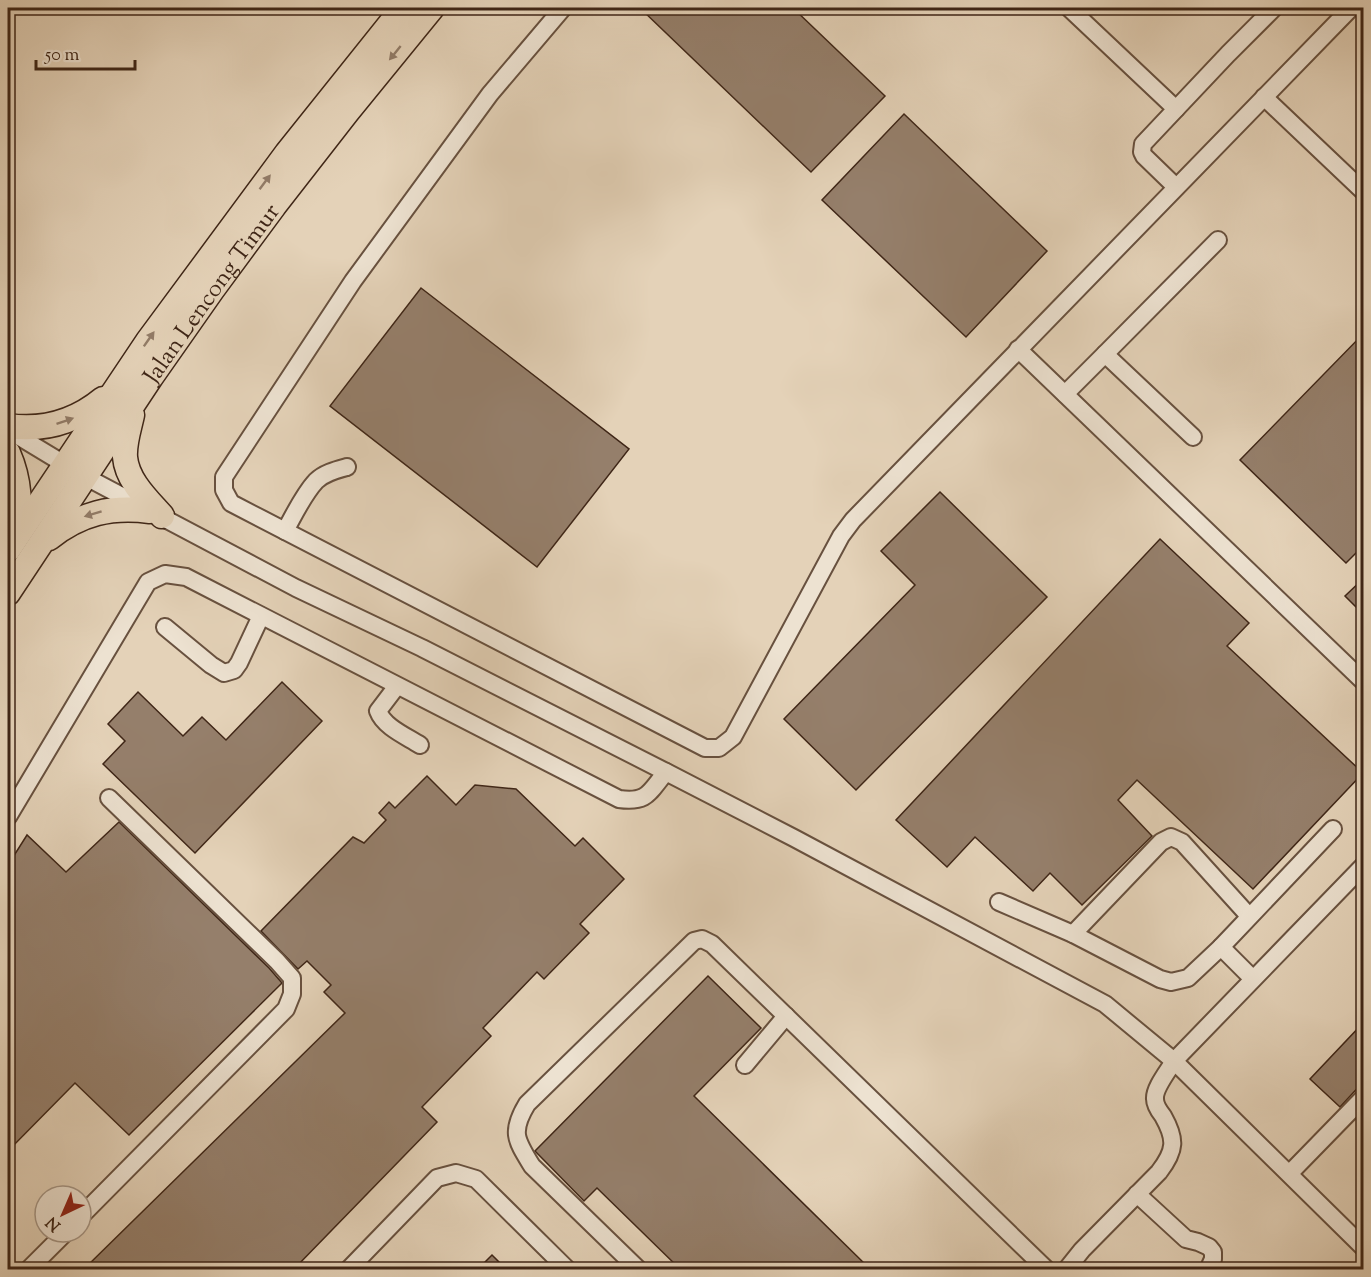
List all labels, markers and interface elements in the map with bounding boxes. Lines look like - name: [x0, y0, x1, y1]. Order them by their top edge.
- scale bar: [36, 33, 135, 71]
- text: 50 m: [44, 43, 80, 69]
- one-way arrow: [389, 45, 402, 60]
- one-way arrow: [259, 175, 271, 191]
- street label: Jalan Lencong Timur: [135, 197, 289, 393]
- one-way arrow: [143, 332, 155, 348]
- one-way arrow: [56, 416, 74, 425]
- one-way arrow: [84, 510, 102, 520]
- north arrow: [33, 1184, 93, 1244]
- text: N: [42, 1210, 67, 1236]

